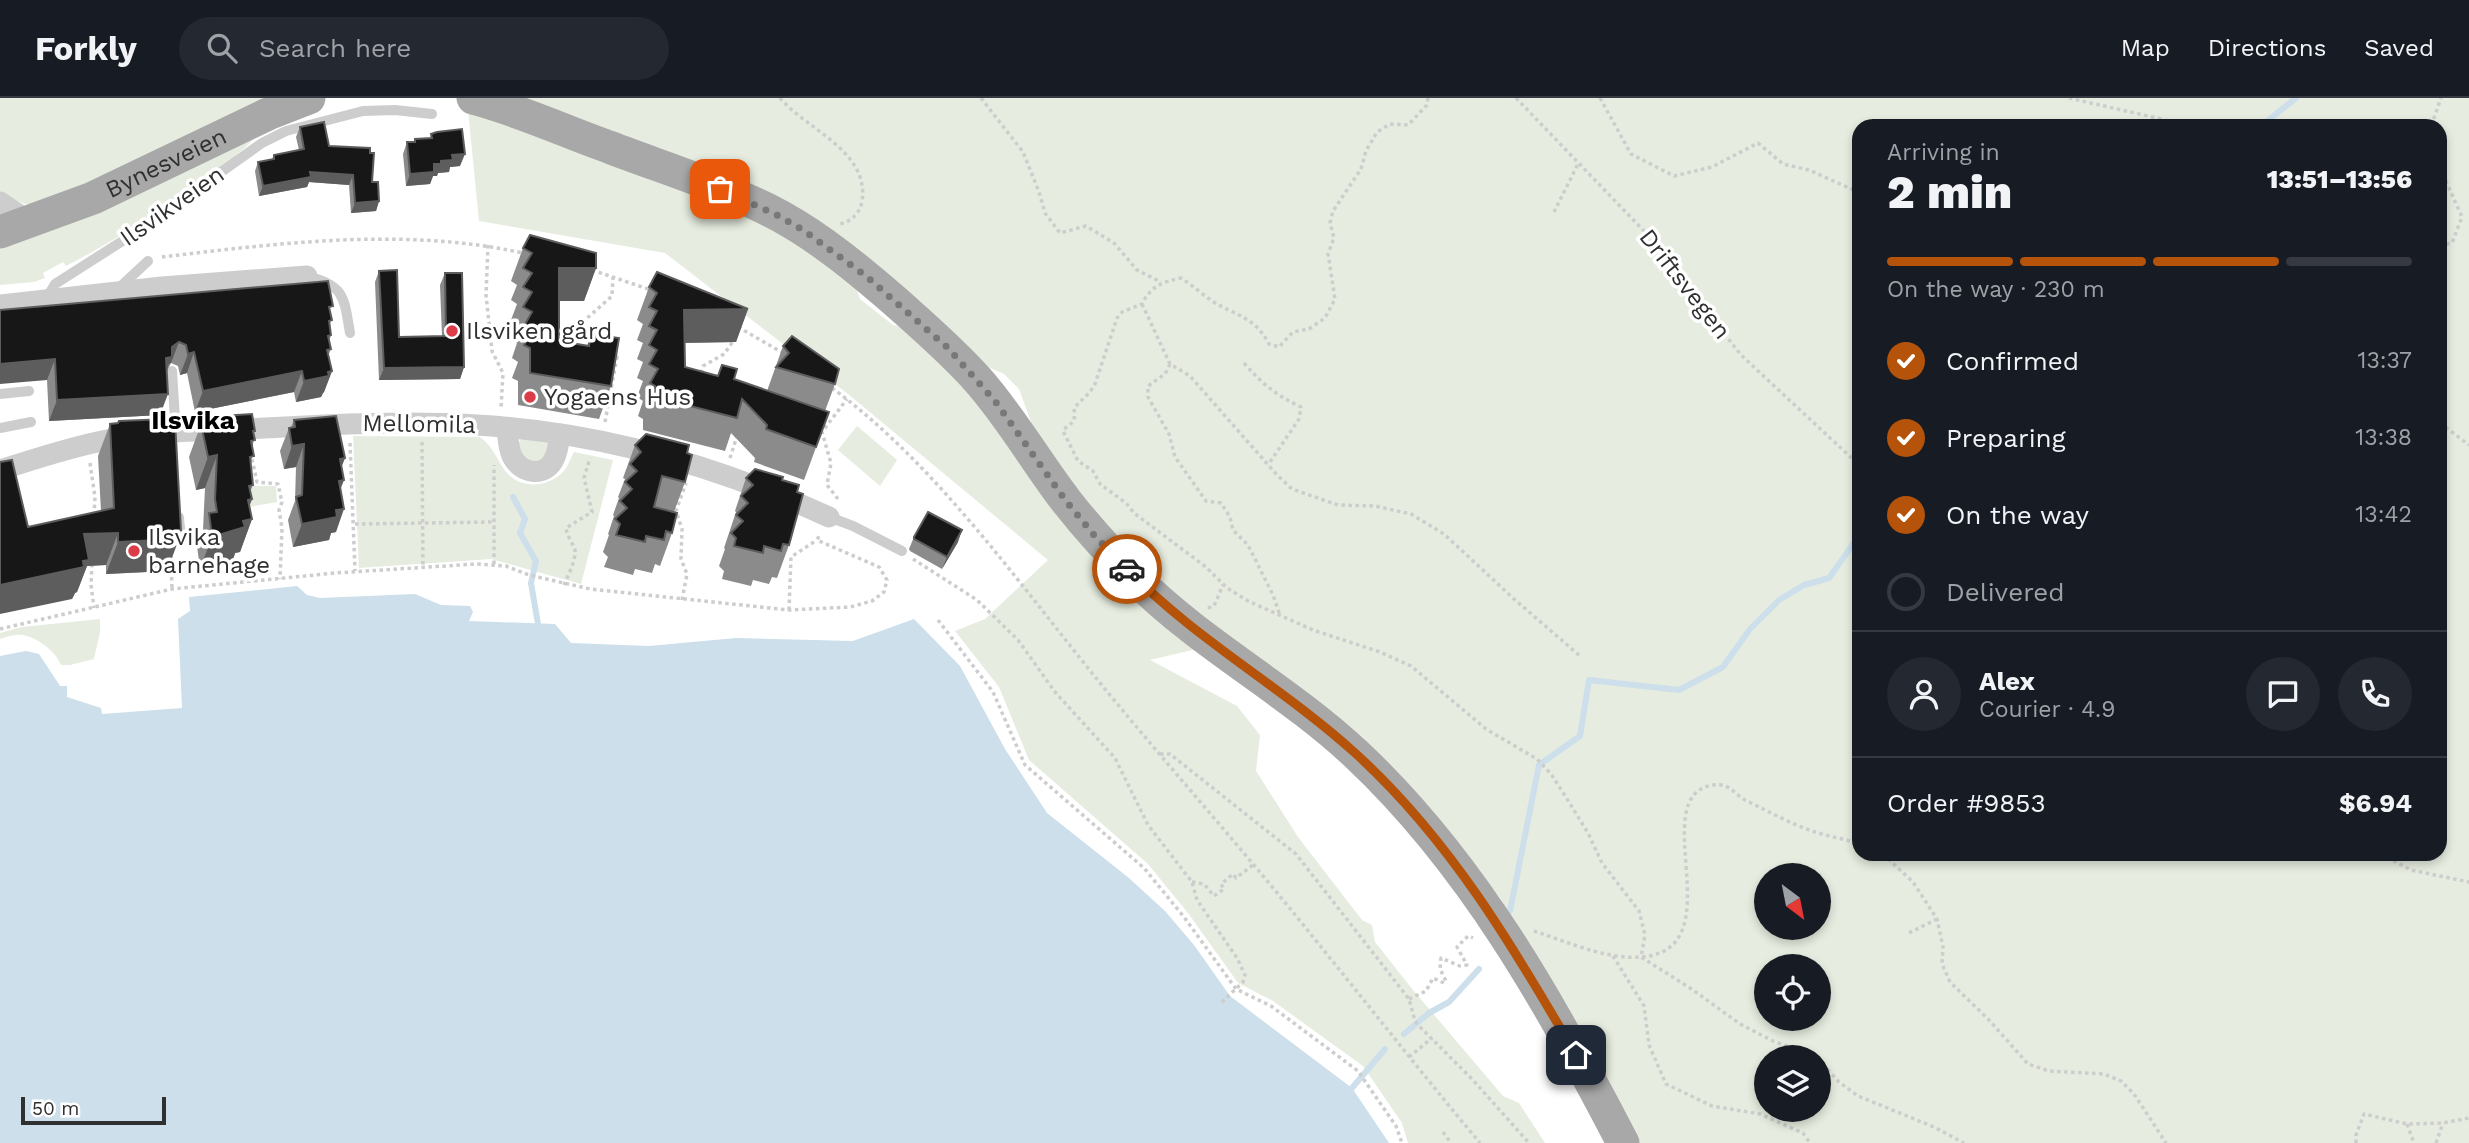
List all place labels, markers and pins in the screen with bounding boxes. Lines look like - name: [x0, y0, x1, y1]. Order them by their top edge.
- pin: [690, 159, 750, 219]
- place label: Ilsviken gård: [466, 317, 612, 345]
- marker: Ilsviken gård: [444, 323, 460, 339]
- place label: Yogaens Hus: [544, 383, 691, 411]
- marker: Yogaens Hus: [522, 389, 538, 405]
- place label: Ilsvika barnehage: [148, 523, 270, 579]
- marker: Ilsvika barnehage: [126, 543, 142, 559]
- pin: [1546, 1025, 1606, 1085]

